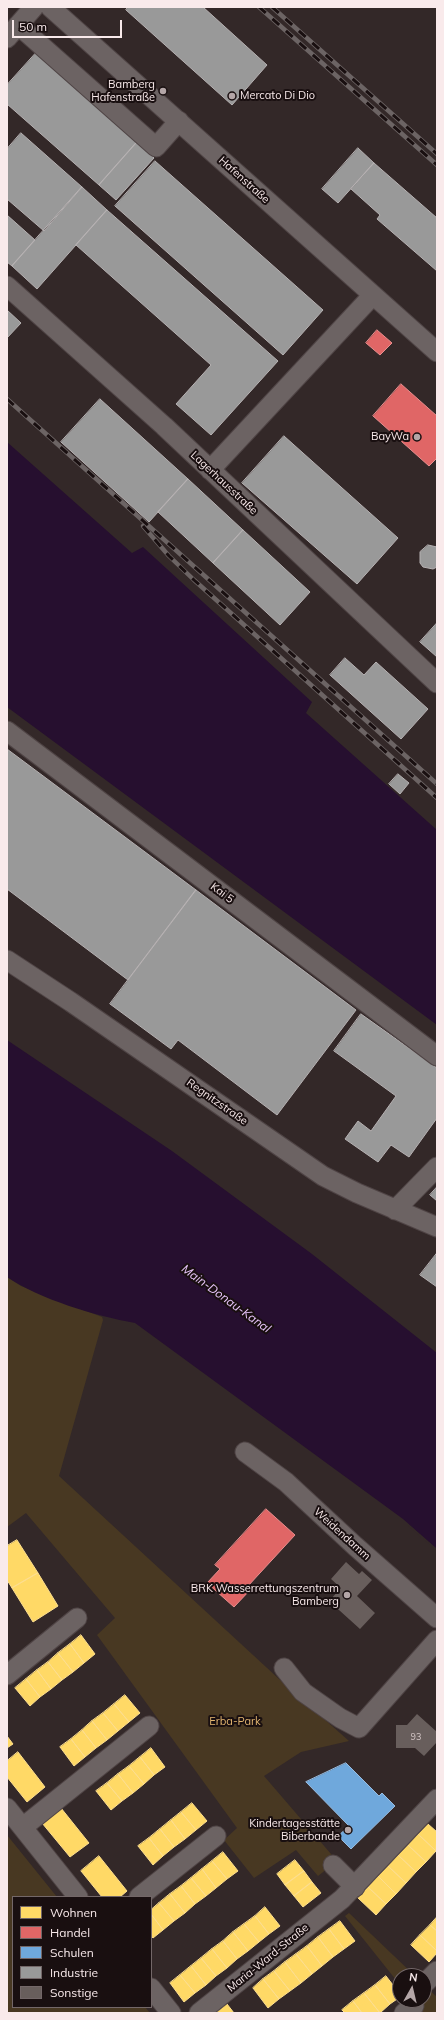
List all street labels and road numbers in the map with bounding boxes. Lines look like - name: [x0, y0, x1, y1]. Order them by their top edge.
- street label: Hafenstraße: [216, 154, 272, 206]
- street label: Lagerhausstraße: [188, 449, 260, 517]
- street label: Kai 5: [208, 880, 236, 906]
- street label: Regnitzstraße: [184, 1076, 250, 1128]
- street label: Weidendamm: [311, 1505, 373, 1563]
- street label: Maria-Ward-Straße: [225, 1921, 311, 1995]

